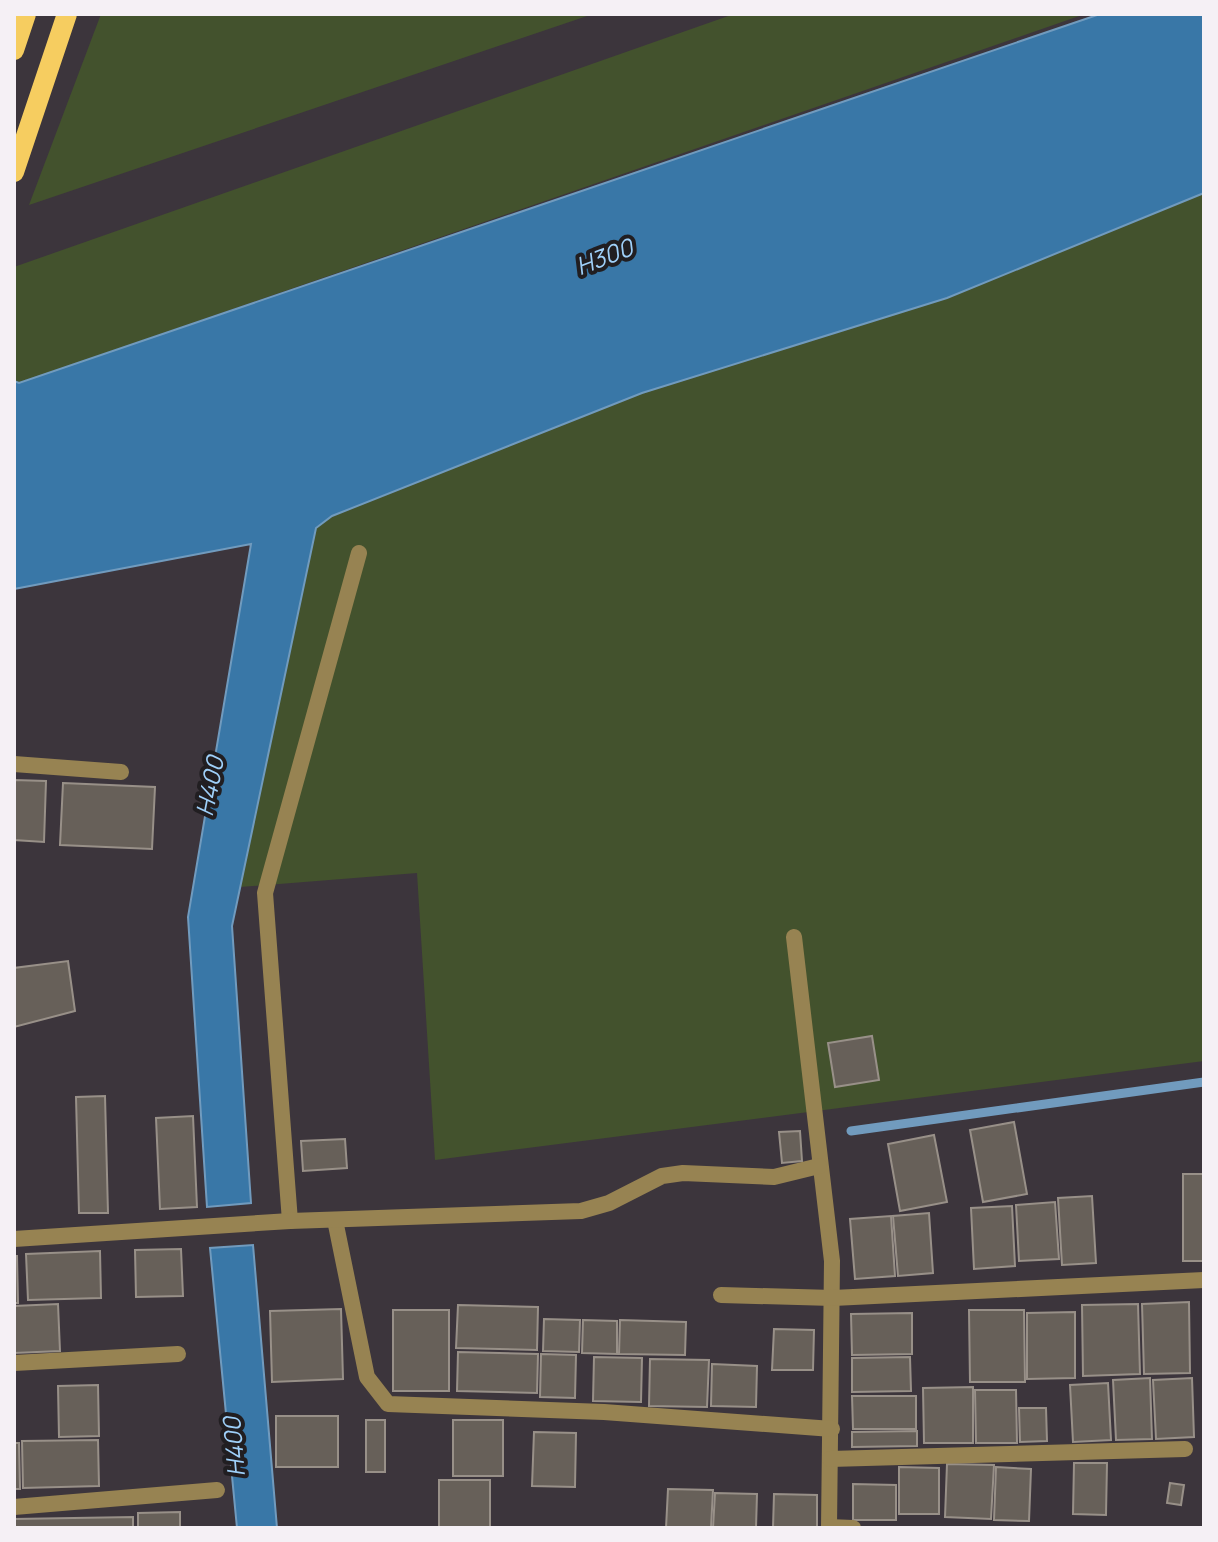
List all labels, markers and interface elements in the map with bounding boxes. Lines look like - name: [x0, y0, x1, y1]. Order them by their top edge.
- water label: H300: [571, 229, 640, 282]
- water label: H400: [187, 751, 231, 819]
- water label: H400: [214, 1413, 252, 1478]

